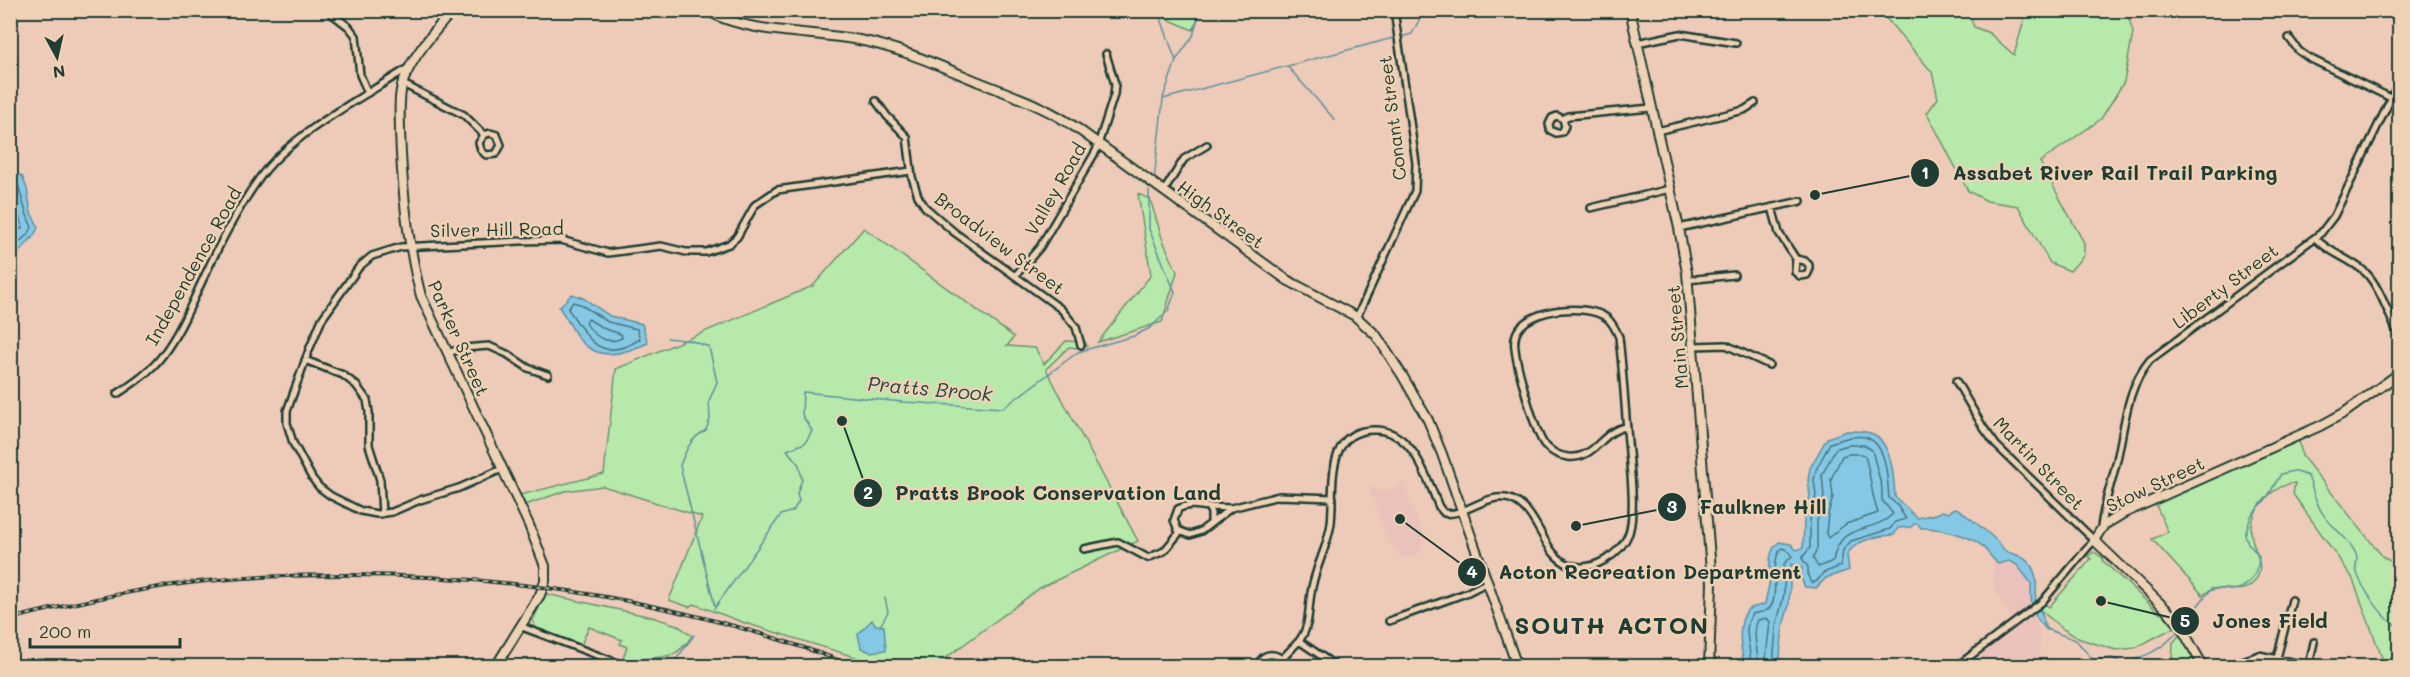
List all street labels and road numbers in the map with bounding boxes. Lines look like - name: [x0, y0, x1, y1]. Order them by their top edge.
- street label: Conant Street: [1372, 54, 1412, 182]
- street label: Valley Road: [1019, 138, 1091, 240]
- street label: High Street: [1173, 174, 1269, 254]
- street label: Independence Road: [139, 183, 247, 349]
- street label: Broadview Street: [930, 186, 1070, 300]
- street label: Silver Hill Road: [430, 216, 564, 242]
- street label: Liberty Street: [2167, 238, 2283, 334]
- street label: Parker Street: [423, 276, 495, 400]
- street label: Main Street: [1661, 284, 1693, 390]
- street label: Martin Street: [1988, 411, 2090, 515]
- street label: Stow Street: [2102, 451, 2208, 517]

